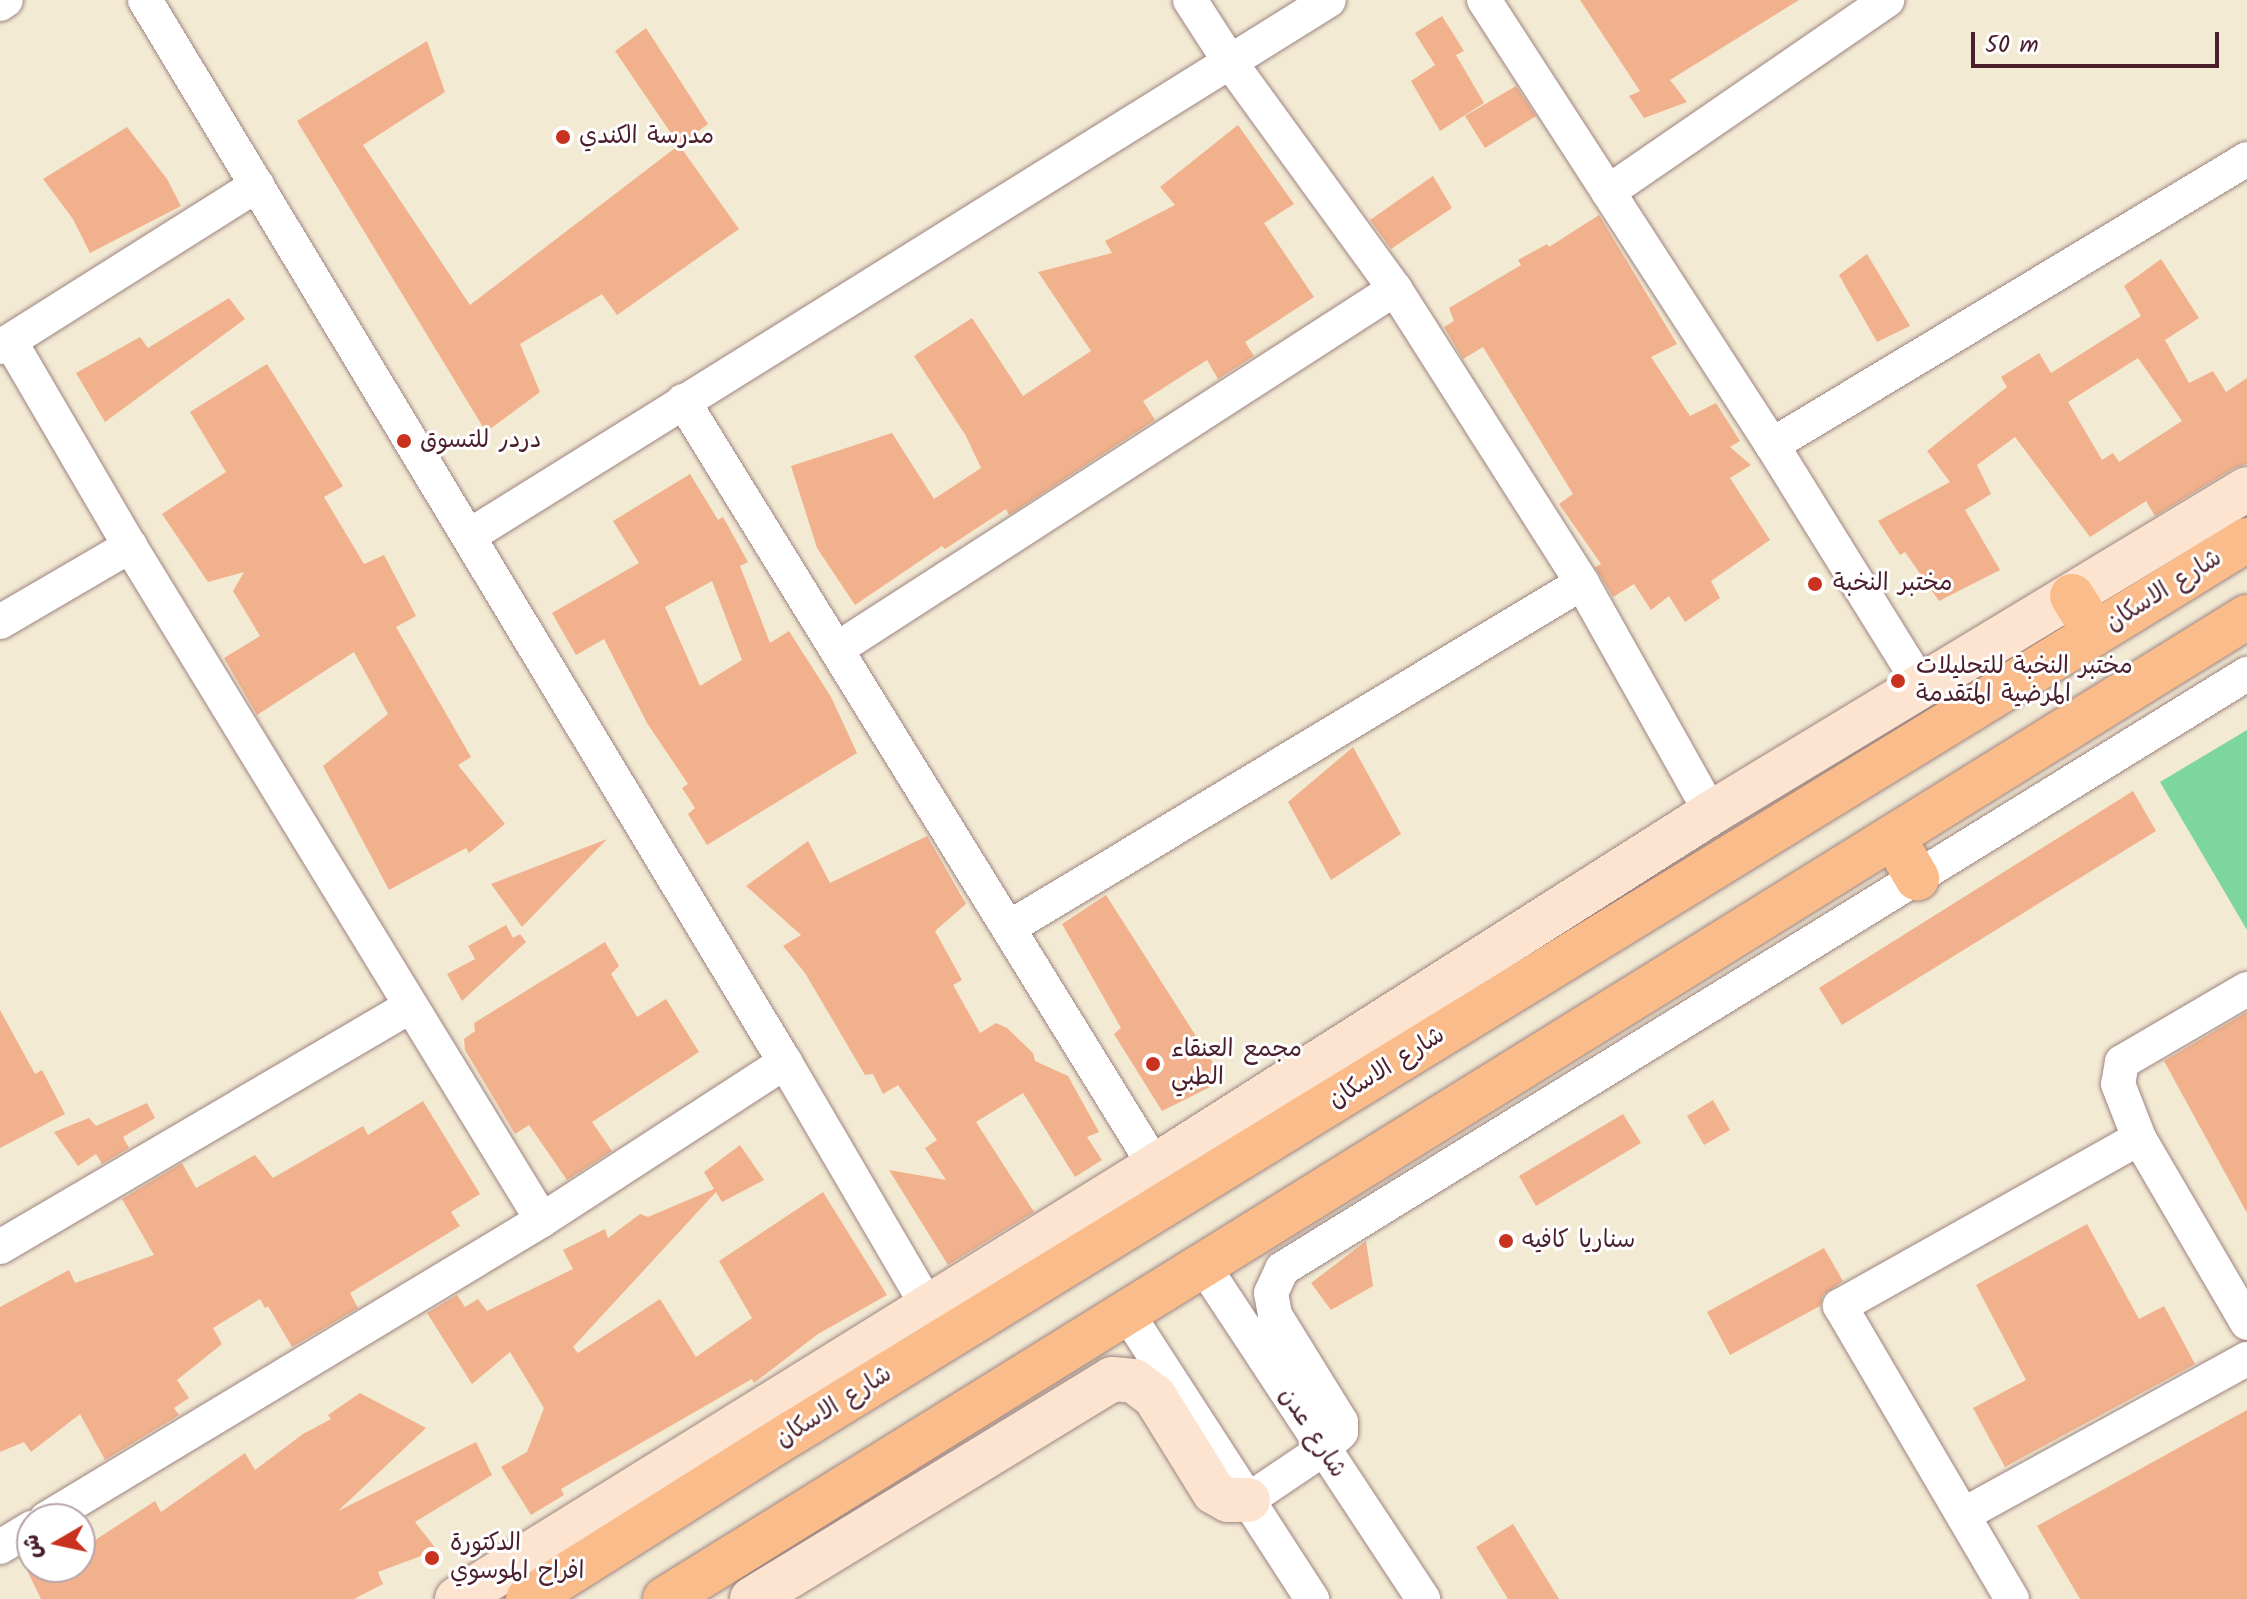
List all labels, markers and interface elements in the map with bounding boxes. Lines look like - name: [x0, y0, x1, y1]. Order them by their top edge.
- scale bar: [1975, 16, 2223, 66]
- text: 50 m: [1985, 26, 2039, 65]
- place label: مدرسة الكندي: [579, 123, 714, 151]
- marker: مدرسة الكندي: [554, 128, 572, 146]
- place label: دردر للتسوق: [420, 427, 541, 455]
- marker: دردر للتسوق: [395, 432, 413, 450]
- street label: شارع الاسكان: [2101, 544, 2227, 638]
- place label: مختبر النخبة: [1833, 570, 1952, 598]
- marker: مختبر النخبة: [1804, 573, 1826, 595]
- place label: مختبر النخبة للتحليلات المرضية المتقدمة: [1916, 653, 2133, 709]
- marker: مختبر النخبة للتحليلات المرضية المتقدمة: [1887, 670, 1909, 692]
- street label: شارع الاسكان: [1324, 1021, 1450, 1115]
- place label: مجمع العنقاء الطبي: [1171, 1036, 1302, 1092]
- marker: مجمع العنقاء الطبي: [1142, 1053, 1164, 1075]
- place label: سناريا كافيه: [1522, 1227, 1635, 1255]
- marker: سناريا كافيه: [1497, 1232, 1515, 1250]
- street label: شارع الاسكان: [771, 1360, 897, 1454]
- street label: شارع عدن: [1272, 1382, 1352, 1484]
- north arrow: [16, 1503, 96, 1583]
- place label: الدكتورة افراح الموسوي: [450, 1530, 585, 1586]
- text: ش: [15, 1532, 53, 1561]
- marker: الدكتورة افراح الموسوي: [421, 1547, 443, 1569]

